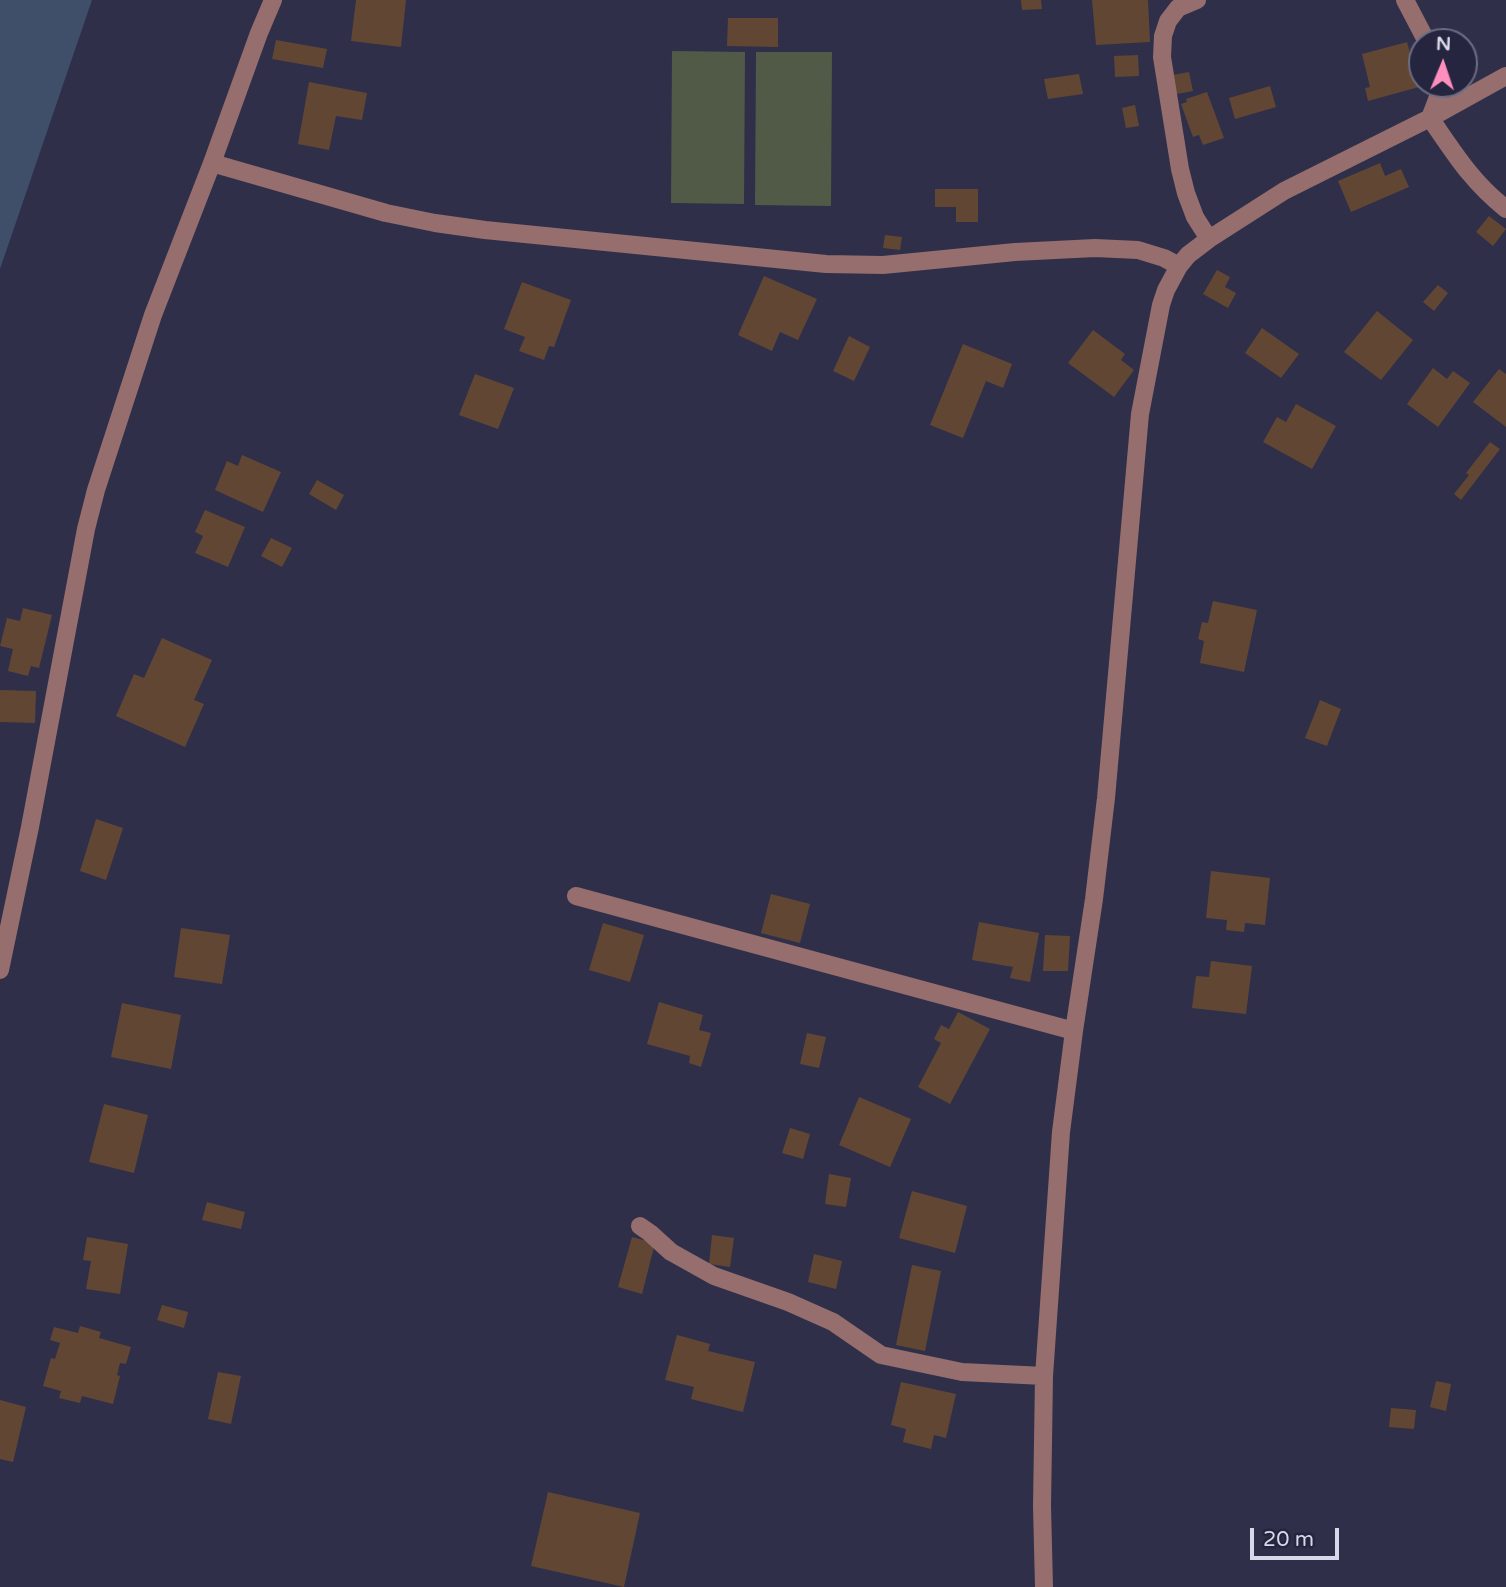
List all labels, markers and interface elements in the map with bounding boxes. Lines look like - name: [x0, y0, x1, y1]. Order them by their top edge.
- north arrow: [1408, 28, 1478, 98]
- text: N: [1436, 33, 1452, 55]
- scale bar: [1254, 1514, 1343, 1558]
- text: 20 m: [1263, 1527, 1314, 1552]

